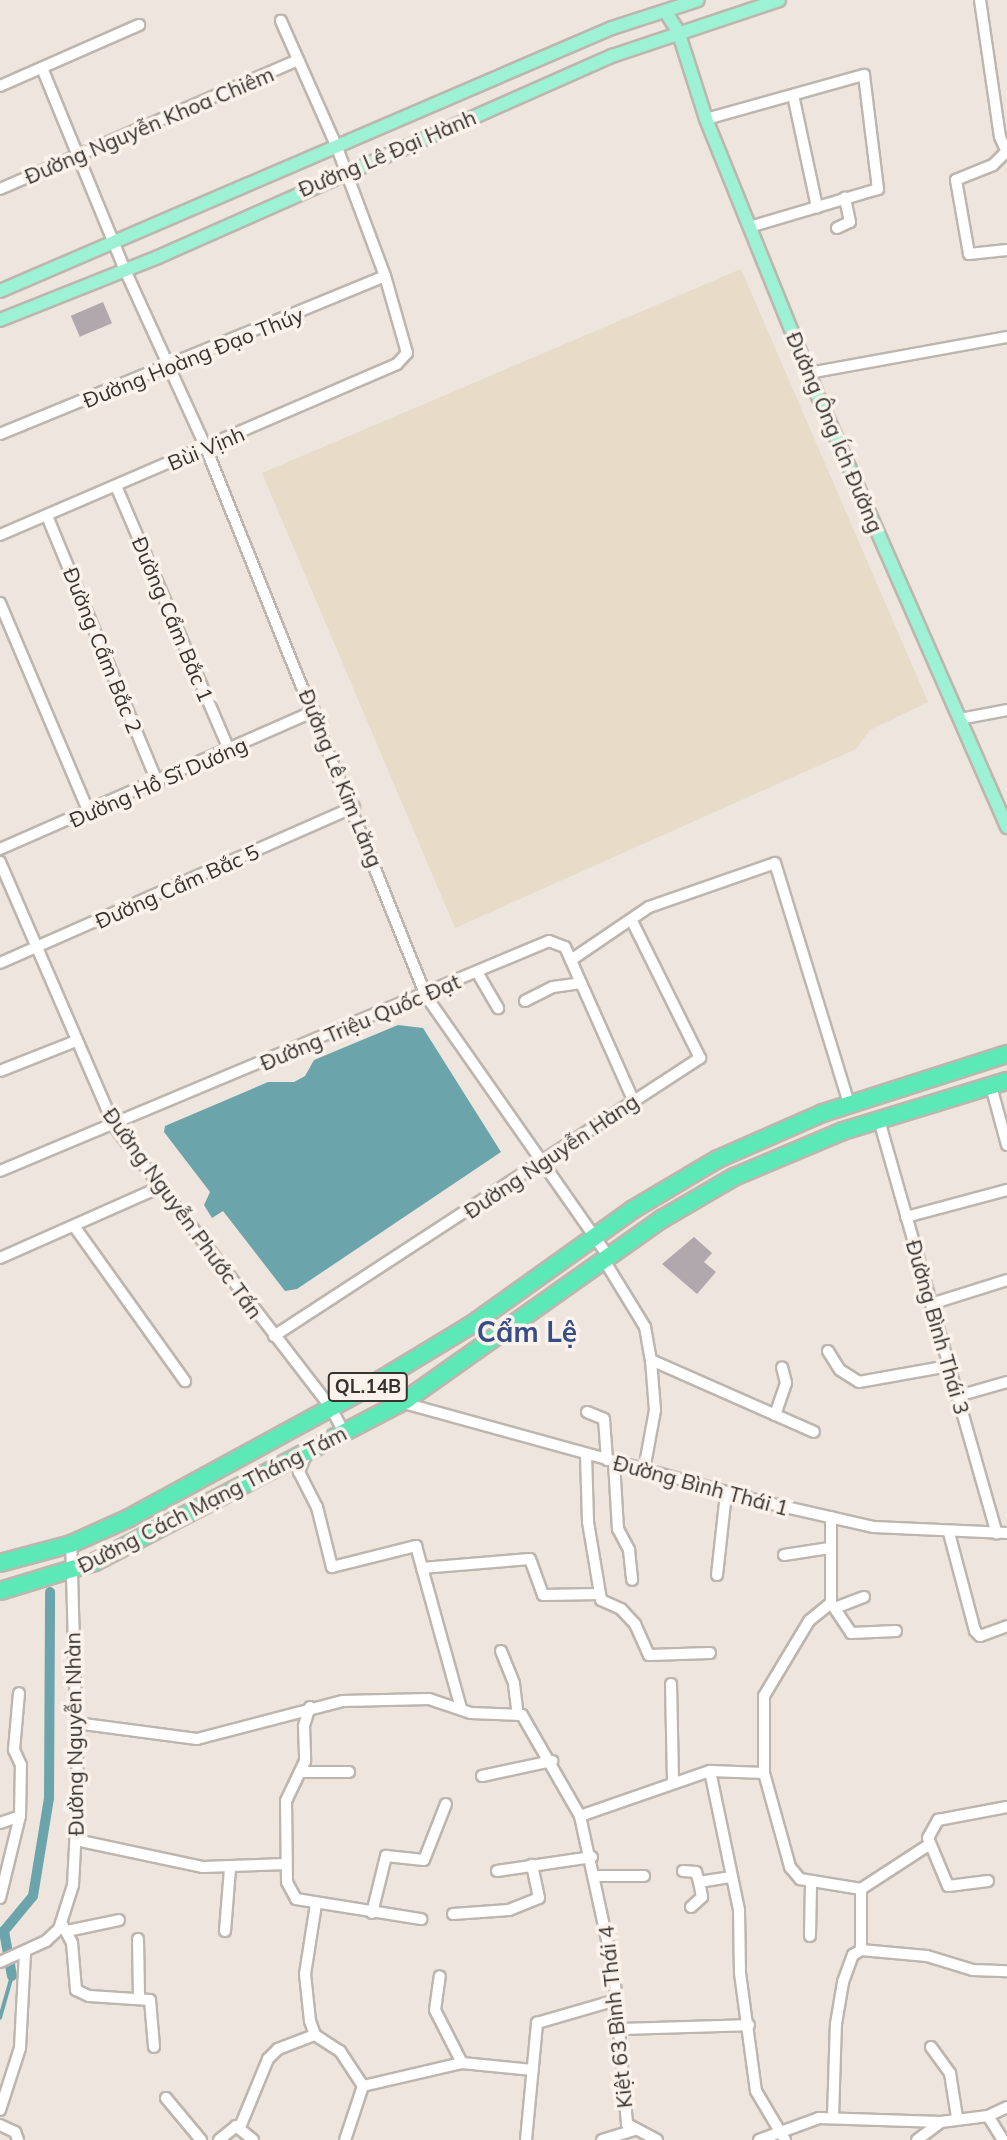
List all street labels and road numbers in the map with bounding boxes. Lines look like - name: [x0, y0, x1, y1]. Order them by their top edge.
- street label: Đường Nguyễn Khoa Chiêm: [21, 61, 277, 189]
- street label: Đường Lê Đại Hành: [294, 104, 480, 202]
- street label: Đường Hoàng Đạo Thúy: [79, 301, 307, 413]
- street label: Đường Ông Ích Đường: [781, 328, 889, 536]
- street label: Bùi Vịnh: [164, 421, 248, 475]
- street label: Đường Cẩm Bắc 1: [127, 533, 219, 705]
- street label: Đường Cẩm Bắc 2: [58, 563, 148, 737]
- street label: Đường Lê Kim Lăng: [294, 685, 388, 871]
- street label: Đường Hồ Sĩ Dương: [65, 731, 251, 833]
- street label: Đường Cẩm Bắc 5: [91, 839, 263, 933]
- street label: Đường Triệu Quốc Đạt: [256, 968, 464, 1076]
- street label: Đường Nguyễn Hàng: [459, 1088, 643, 1224]
- street label: Đường Nguyễn Phước Tấn: [98, 1103, 268, 1323]
- street label: Đường Bình Thái 3: [901, 1237, 975, 1417]
- road number: QL.14B: [328, 1372, 408, 1402]
- street label: Đường Cách Mạng Tháng Tám: [73, 1420, 351, 1578]
- street label: Đường Bình Thái 1: [611, 1449, 791, 1521]
- street label: Đường Nguyễn Nhàn: [60, 1632, 88, 1836]
- street label: Kiệt 63 Bình Thái 4: [593, 1925, 637, 2109]

